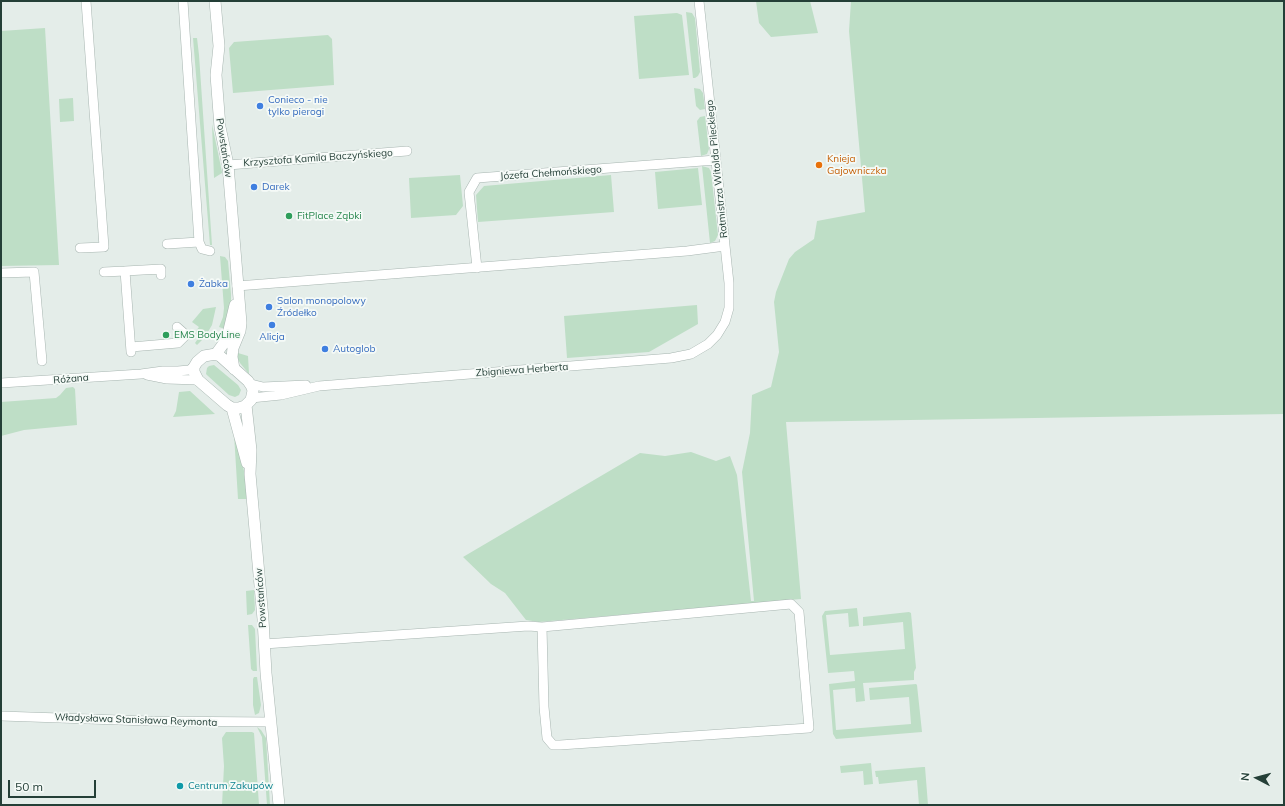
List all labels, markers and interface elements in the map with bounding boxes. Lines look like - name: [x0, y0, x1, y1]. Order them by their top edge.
- place label: Conieco - nie tylko pierogi: [268, 94, 328, 118]
- street label: Rotmistrza Witolda Pileckiego: [704, 99, 730, 239]
- marker: Conieco - nie tylko pierogi: [255, 101, 265, 111]
- street label: Powstańców: [213, 117, 235, 179]
- street label: Krzysztofa Kamila Baczyńskiego: [243, 147, 393, 169]
- place label: Knieja Gajowniczka: [827, 153, 886, 176]
- marker: Knieja Gajowniczka: [814, 160, 824, 170]
- street label: Józefa Chełmońskiego: [500, 163, 602, 183]
- place label: Darek: [262, 181, 290, 193]
- marker: Darek: [249, 182, 259, 192]
- place label: FitPlace Ząbki: [297, 210, 362, 222]
- marker: FitPlace Ząbki: [284, 211, 294, 221]
- place label: Żabka: [199, 278, 228, 290]
- marker: Żabka: [186, 279, 196, 289]
- place label: Salon monopolowy Źródełko: [277, 295, 366, 318]
- marker: Salon monopolowy Źródełko: [264, 302, 274, 312]
- marker: Alicja: [267, 320, 277, 330]
- place label: EMS BodyLine: [174, 329, 240, 341]
- marker: EMS BodyLine: [161, 330, 171, 340]
- place label: Alicja: [259, 331, 285, 343]
- place label: Autoglob: [333, 343, 375, 355]
- marker: Autoglob: [320, 344, 330, 354]
- street label: Zbigniewa Herberta: [475, 361, 569, 379]
- street label: Różana: [53, 371, 89, 387]
- street label: Powstańców: [253, 568, 269, 628]
- street label: Władysława Stanisława Reymonta: [54, 711, 218, 729]
- north arrow: [1237, 758, 1277, 798]
- scale bar: [10, 772, 98, 798]
- text: N: [1238, 772, 1252, 782]
- text: 50 m: [15, 779, 43, 794]
- place label: Centrum Zakupów: [188, 780, 273, 792]
- marker: Centrum Zakupów: [175, 781, 185, 791]

